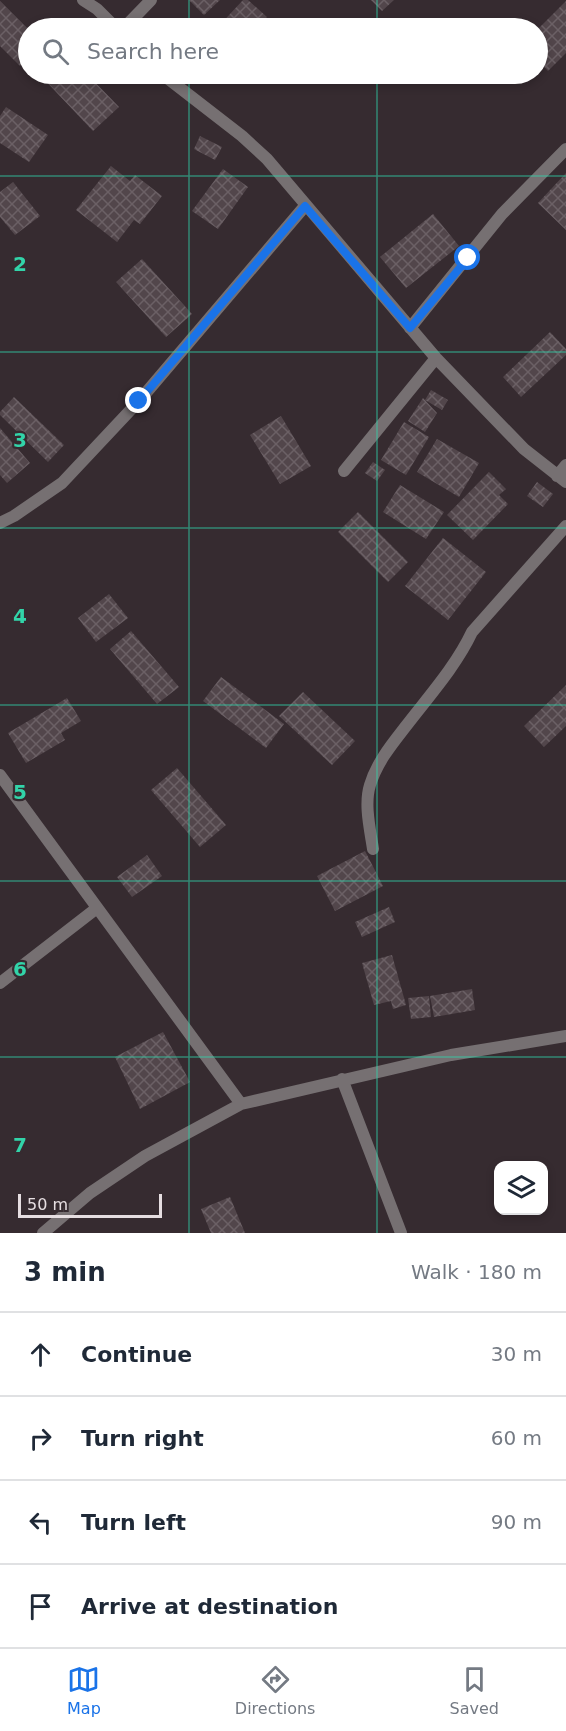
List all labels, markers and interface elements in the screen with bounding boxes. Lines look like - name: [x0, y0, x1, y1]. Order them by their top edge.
- search box: [18, 18, 548, 84]
- icon: search: [39, 35, 72, 68]
- text: Search here: [87, 39, 219, 64]
- route start: [454, 244, 480, 270]
- text: 2: [13, 252, 27, 276]
- route end: [125, 387, 151, 413]
- text: 3: [13, 428, 27, 452]
- text: 4: [13, 604, 27, 628]
- text: 5: [13, 780, 27, 804]
- text: 6: [13, 957, 27, 981]
- text: 7: [13, 1133, 27, 1157]
- map controls: [494, 1161, 548, 1215]
- button: layers: [494, 1161, 548, 1215]
- scale bar: [18, 1191, 162, 1218]
- text: 50 m: [27, 1195, 68, 1214]
- text: 3 min: [24, 1257, 106, 1287]
- text: Walk · 180 m: [411, 1260, 542, 1284]
- icon: ahead: [24, 1338, 57, 1371]
- text: Continue: [81, 1342, 192, 1367]
- text: 30 m: [491, 1342, 542, 1366]
- icon: right: [24, 1422, 57, 1455]
- text: Turn right: [81, 1426, 204, 1451]
- text: 60 m: [491, 1426, 542, 1450]
- icon: left: [24, 1506, 57, 1539]
- text: Turn left: [81, 1510, 186, 1535]
- text: 90 m: [491, 1510, 542, 1534]
- icon: arrive: [24, 1590, 57, 1623]
- text: Arrive at destination: [81, 1594, 338, 1619]
- tab: Map: [67, 1663, 101, 1718]
- tab: Directions: [235, 1663, 315, 1718]
- tab: Saved: [450, 1663, 499, 1718]

